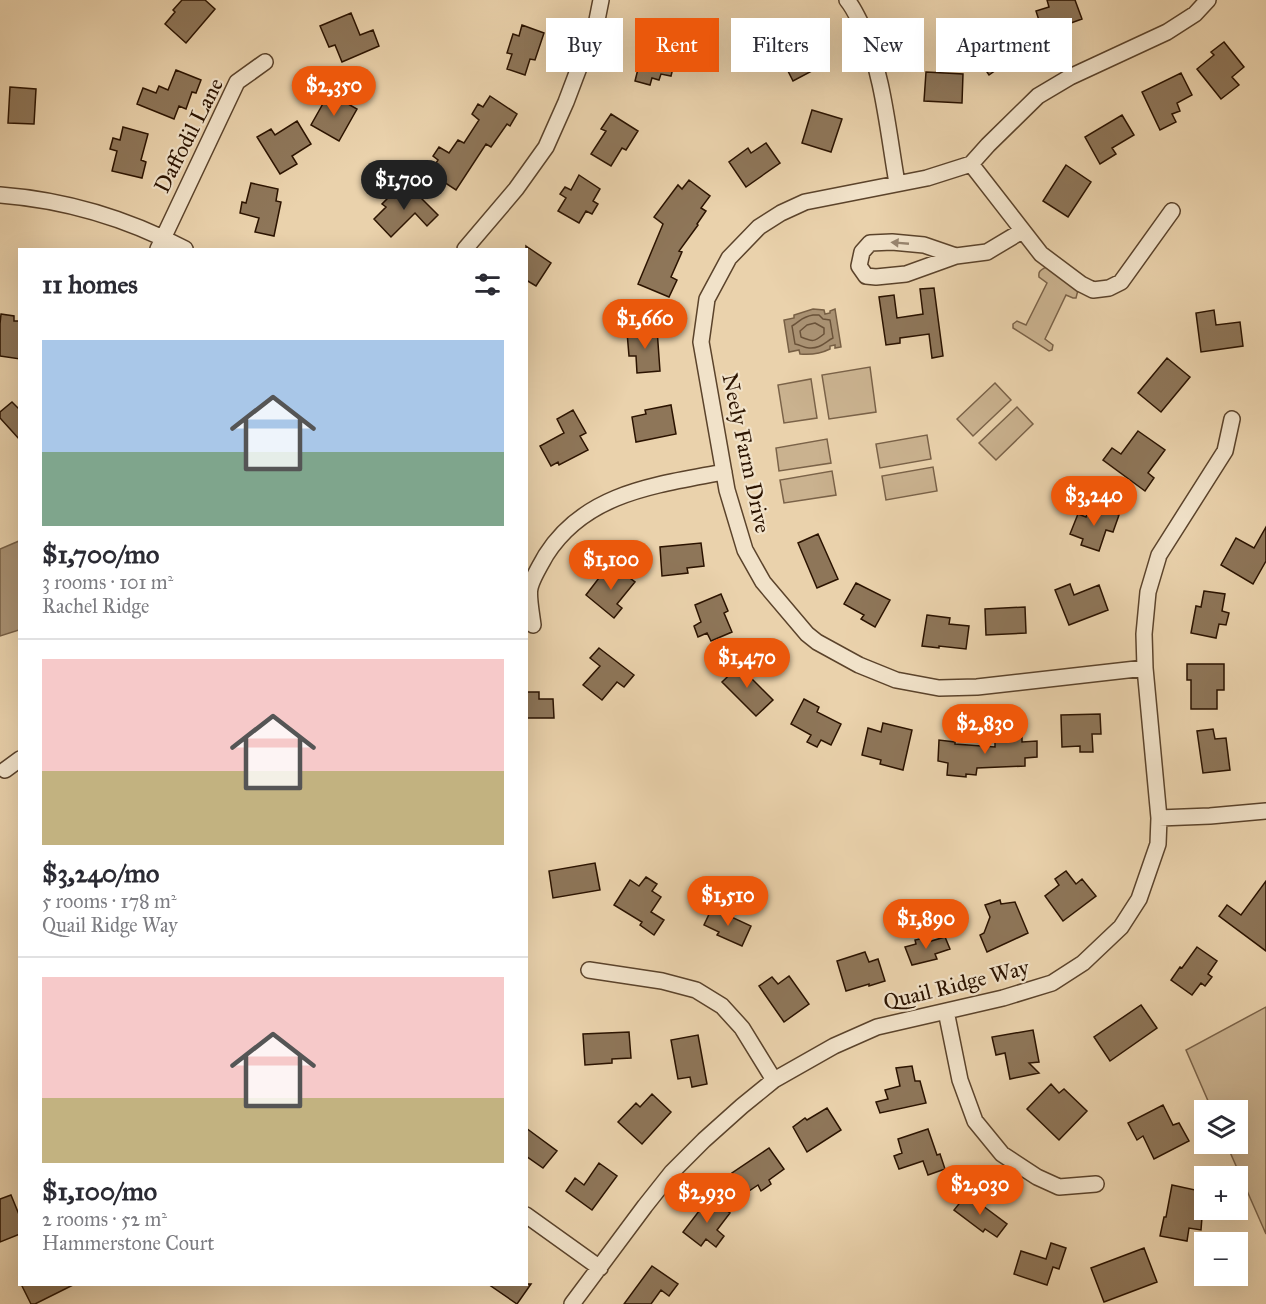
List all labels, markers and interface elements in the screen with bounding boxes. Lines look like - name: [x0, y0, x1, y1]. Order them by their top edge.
- chip: Buy: [546, 18, 623, 72]
- chip: Rent: [635, 18, 719, 72]
- chip: Filters: [731, 18, 830, 72]
- chip: New: [842, 18, 924, 72]
- chip: Apartment: [936, 18, 1072, 72]
- pin: $2,350: [285, 66, 383, 117]
- street label: Daffodil Lane: [148, 73, 229, 197]
- text: $2,350: [306, 73, 362, 97]
- pin: $1,700: [355, 160, 453, 211]
- text: $1,700: [375, 167, 433, 191]
- one-way arrow: [890, 238, 909, 248]
- text: 11 homes: [42, 268, 138, 300]
- icon: filters: [471, 268, 504, 301]
- pin: $1,660: [596, 299, 694, 350]
- text: $1,660: [616, 306, 674, 330]
- street label: Neely Farm Drive: [716, 371, 777, 536]
- icon: home: [219, 379, 327, 487]
- pin: $3,240: [1045, 476, 1143, 527]
- text: $3,240: [1065, 483, 1123, 507]
- text: $1,700/mo: [42, 538, 159, 570]
- pin: $1,100: [562, 540, 660, 591]
- text: $1,100: [583, 547, 639, 571]
- text: 3 rooms · 101 m²: [42, 570, 173, 594]
- text: Rachel Ridge: [42, 594, 149, 618]
- pin: $1,470: [698, 638, 796, 689]
- text: $1,470: [718, 645, 776, 669]
- icon: home: [219, 698, 327, 806]
- pin: $2,830: [936, 704, 1034, 755]
- text: $2,830: [956, 711, 1014, 735]
- text: $3,240/mo: [42, 857, 159, 889]
- pin: $1,510: [679, 876, 777, 927]
- text: $1,510: [701, 883, 755, 907]
- text: 5 rooms · 178 m²: [42, 889, 177, 913]
- pin: $1,890: [877, 899, 975, 950]
- text: $1,890: [897, 906, 955, 930]
- text: Quail Ridge Way: [42, 913, 178, 937]
- street label: Quail Ridge Way: [881, 953, 1032, 1016]
- icon: home: [219, 1016, 327, 1124]
- map controls: [1194, 1100, 1248, 1286]
- button: layers: [1194, 1100, 1248, 1154]
- pin: $2,030: [931, 1165, 1029, 1216]
- button: +: [1194, 1166, 1248, 1220]
- text: $2,030: [951, 1172, 1009, 1196]
- pin: $2,930: [658, 1173, 756, 1224]
- text: $1,100/mo: [42, 1175, 157, 1207]
- text: $2,930: [678, 1180, 736, 1204]
- text: 2 rooms · 52 m²: [42, 1207, 167, 1231]
- text: Hammerstone Court: [42, 1231, 214, 1255]
- button: −: [1194, 1232, 1248, 1286]

